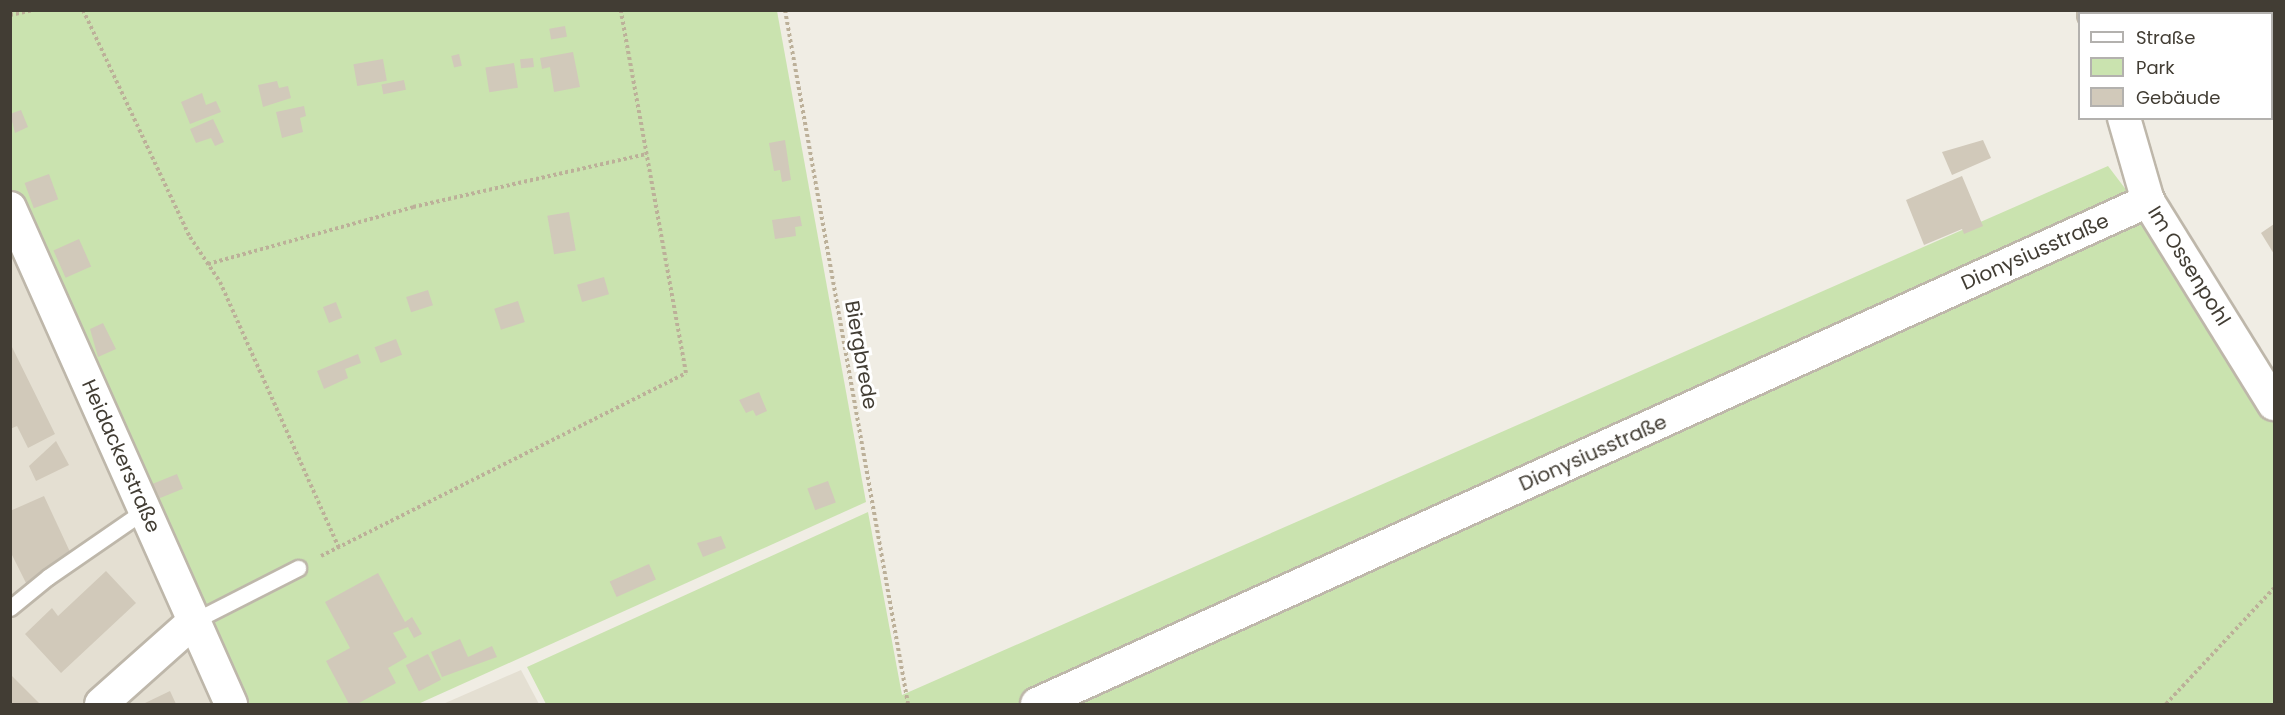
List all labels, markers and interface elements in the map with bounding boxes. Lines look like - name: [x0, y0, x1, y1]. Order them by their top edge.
- legend: [2078, 12, 2273, 120]
- text: Straße: [2136, 25, 2195, 50]
- text: Park: [2136, 55, 2175, 80]
- text: Gebäude: [2136, 85, 2220, 110]
- street label: Im Ossenpohl: [2143, 202, 2235, 330]
- street label: Dionysiusstraße: [1957, 209, 2113, 295]
- street label: Biergbrede: [840, 299, 882, 411]
- street label: Heidackerstraße: [76, 376, 166, 536]
- street label: Dionysiusstraße: [1515, 410, 1671, 496]

